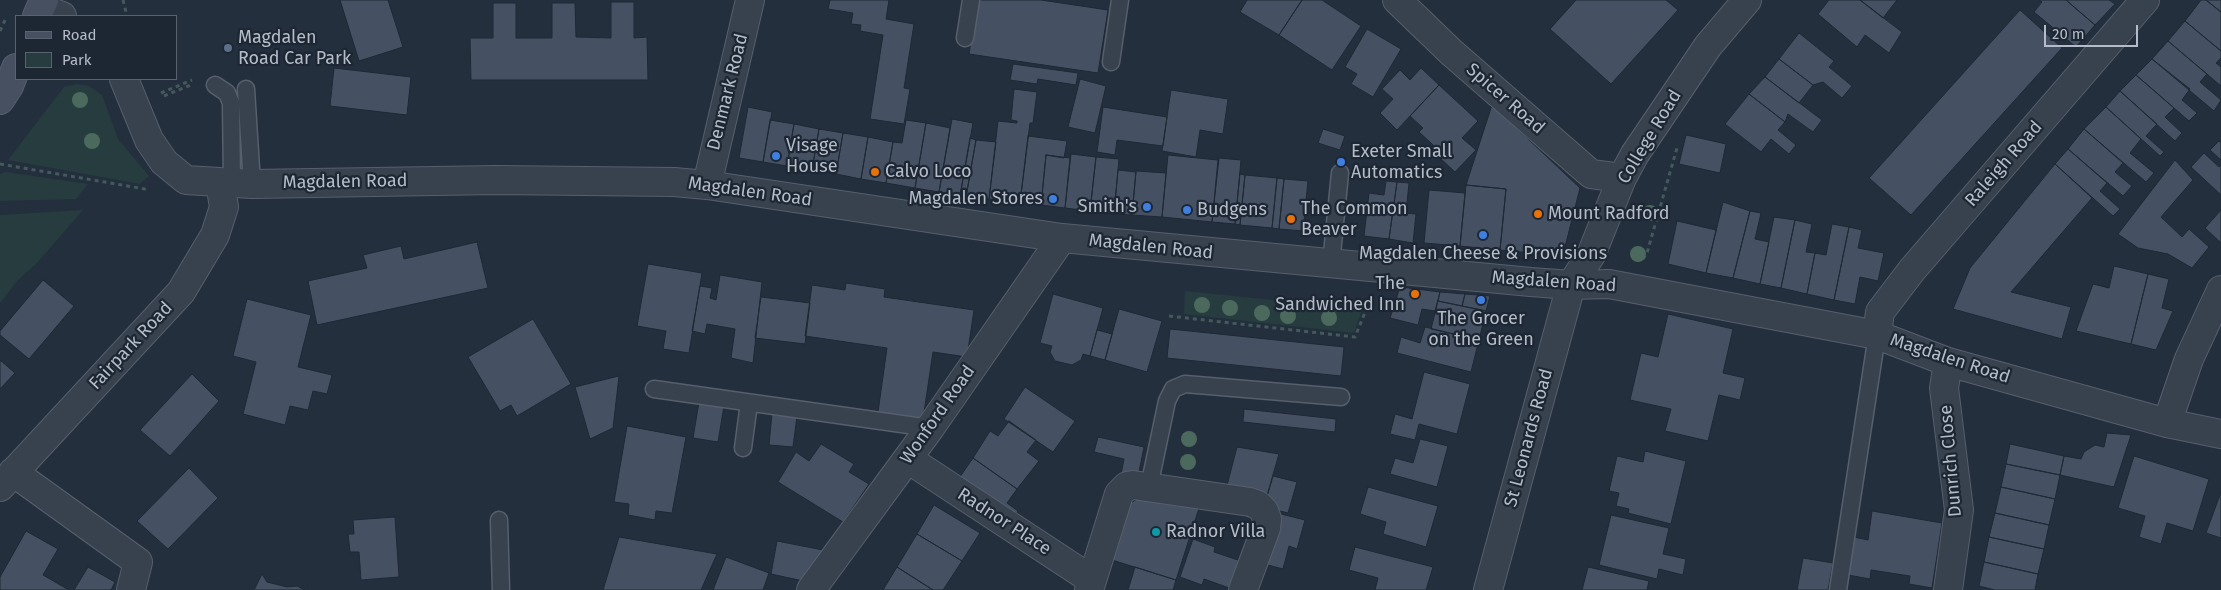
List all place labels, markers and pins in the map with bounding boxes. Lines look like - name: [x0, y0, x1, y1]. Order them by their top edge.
- place label: Magdalen Road Car Park: [238, 27, 351, 70]
- marker: Magdalen Road Car Park: [222, 42, 234, 54]
- place label: Visage House: [786, 135, 838, 178]
- place label: Exeter Small Automatics: [1351, 141, 1452, 183]
- marker: Visage House: [770, 150, 782, 162]
- marker: Exeter Small Automatics: [1335, 156, 1347, 168]
- place label: Calvo Loco: [885, 161, 971, 183]
- marker: Calvo Loco: [869, 166, 881, 178]
- place label: Magdalen Stores: [908, 188, 1043, 210]
- marker: Magdalen Stores: [1047, 193, 1059, 205]
- place label: Smith's: [1078, 196, 1137, 218]
- place label: The Common Beaver: [1301, 198, 1408, 240]
- place label: Budgens: [1197, 199, 1267, 221]
- marker: Smith's: [1141, 201, 1153, 213]
- place label: Mount Radford: [1548, 203, 1670, 225]
- marker: Budgens: [1181, 204, 1193, 216]
- marker: Mount Radford: [1532, 208, 1544, 220]
- marker: The Common Beaver: [1285, 213, 1297, 225]
- marker: Magdalen Cheese & Provisions: [1477, 229, 1489, 241]
- place label: Magdalen Cheese & Provisions: [1359, 243, 1607, 265]
- place label: The Sandwiched Inn: [1275, 273, 1405, 316]
- marker: The Sandwiched Inn: [1409, 288, 1421, 300]
- marker: The Grocer on the Green: [1475, 294, 1487, 306]
- place label: The Grocer on the Green: [1428, 308, 1534, 350]
- place label: Radnor Villa: [1166, 521, 1265, 543]
- marker: Radnor Villa: [1150, 526, 1162, 538]

